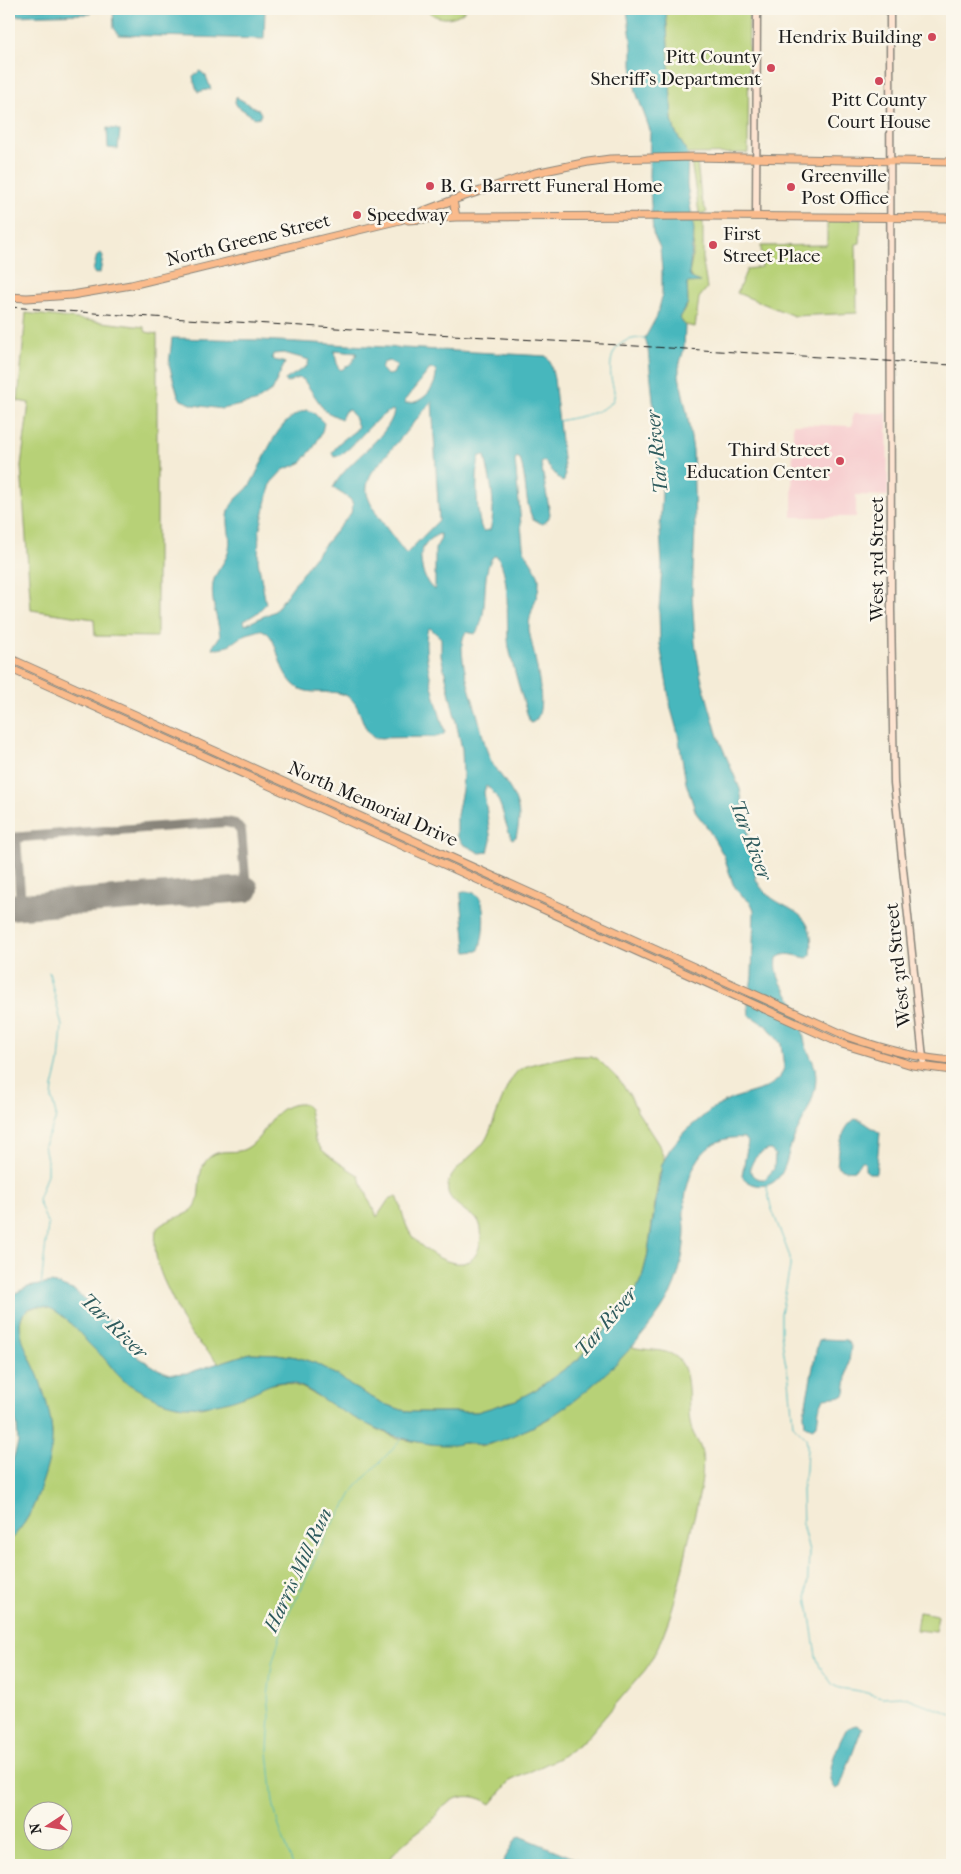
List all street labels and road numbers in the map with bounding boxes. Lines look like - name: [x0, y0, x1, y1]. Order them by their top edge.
- street label: North Greene Street: [164, 209, 332, 271]
- street label: West 3rd Street: [866, 496, 888, 622]
- street label: North Memorial Drive: [285, 757, 461, 851]
- street label: West 3rd Street: [881, 902, 916, 1029]

